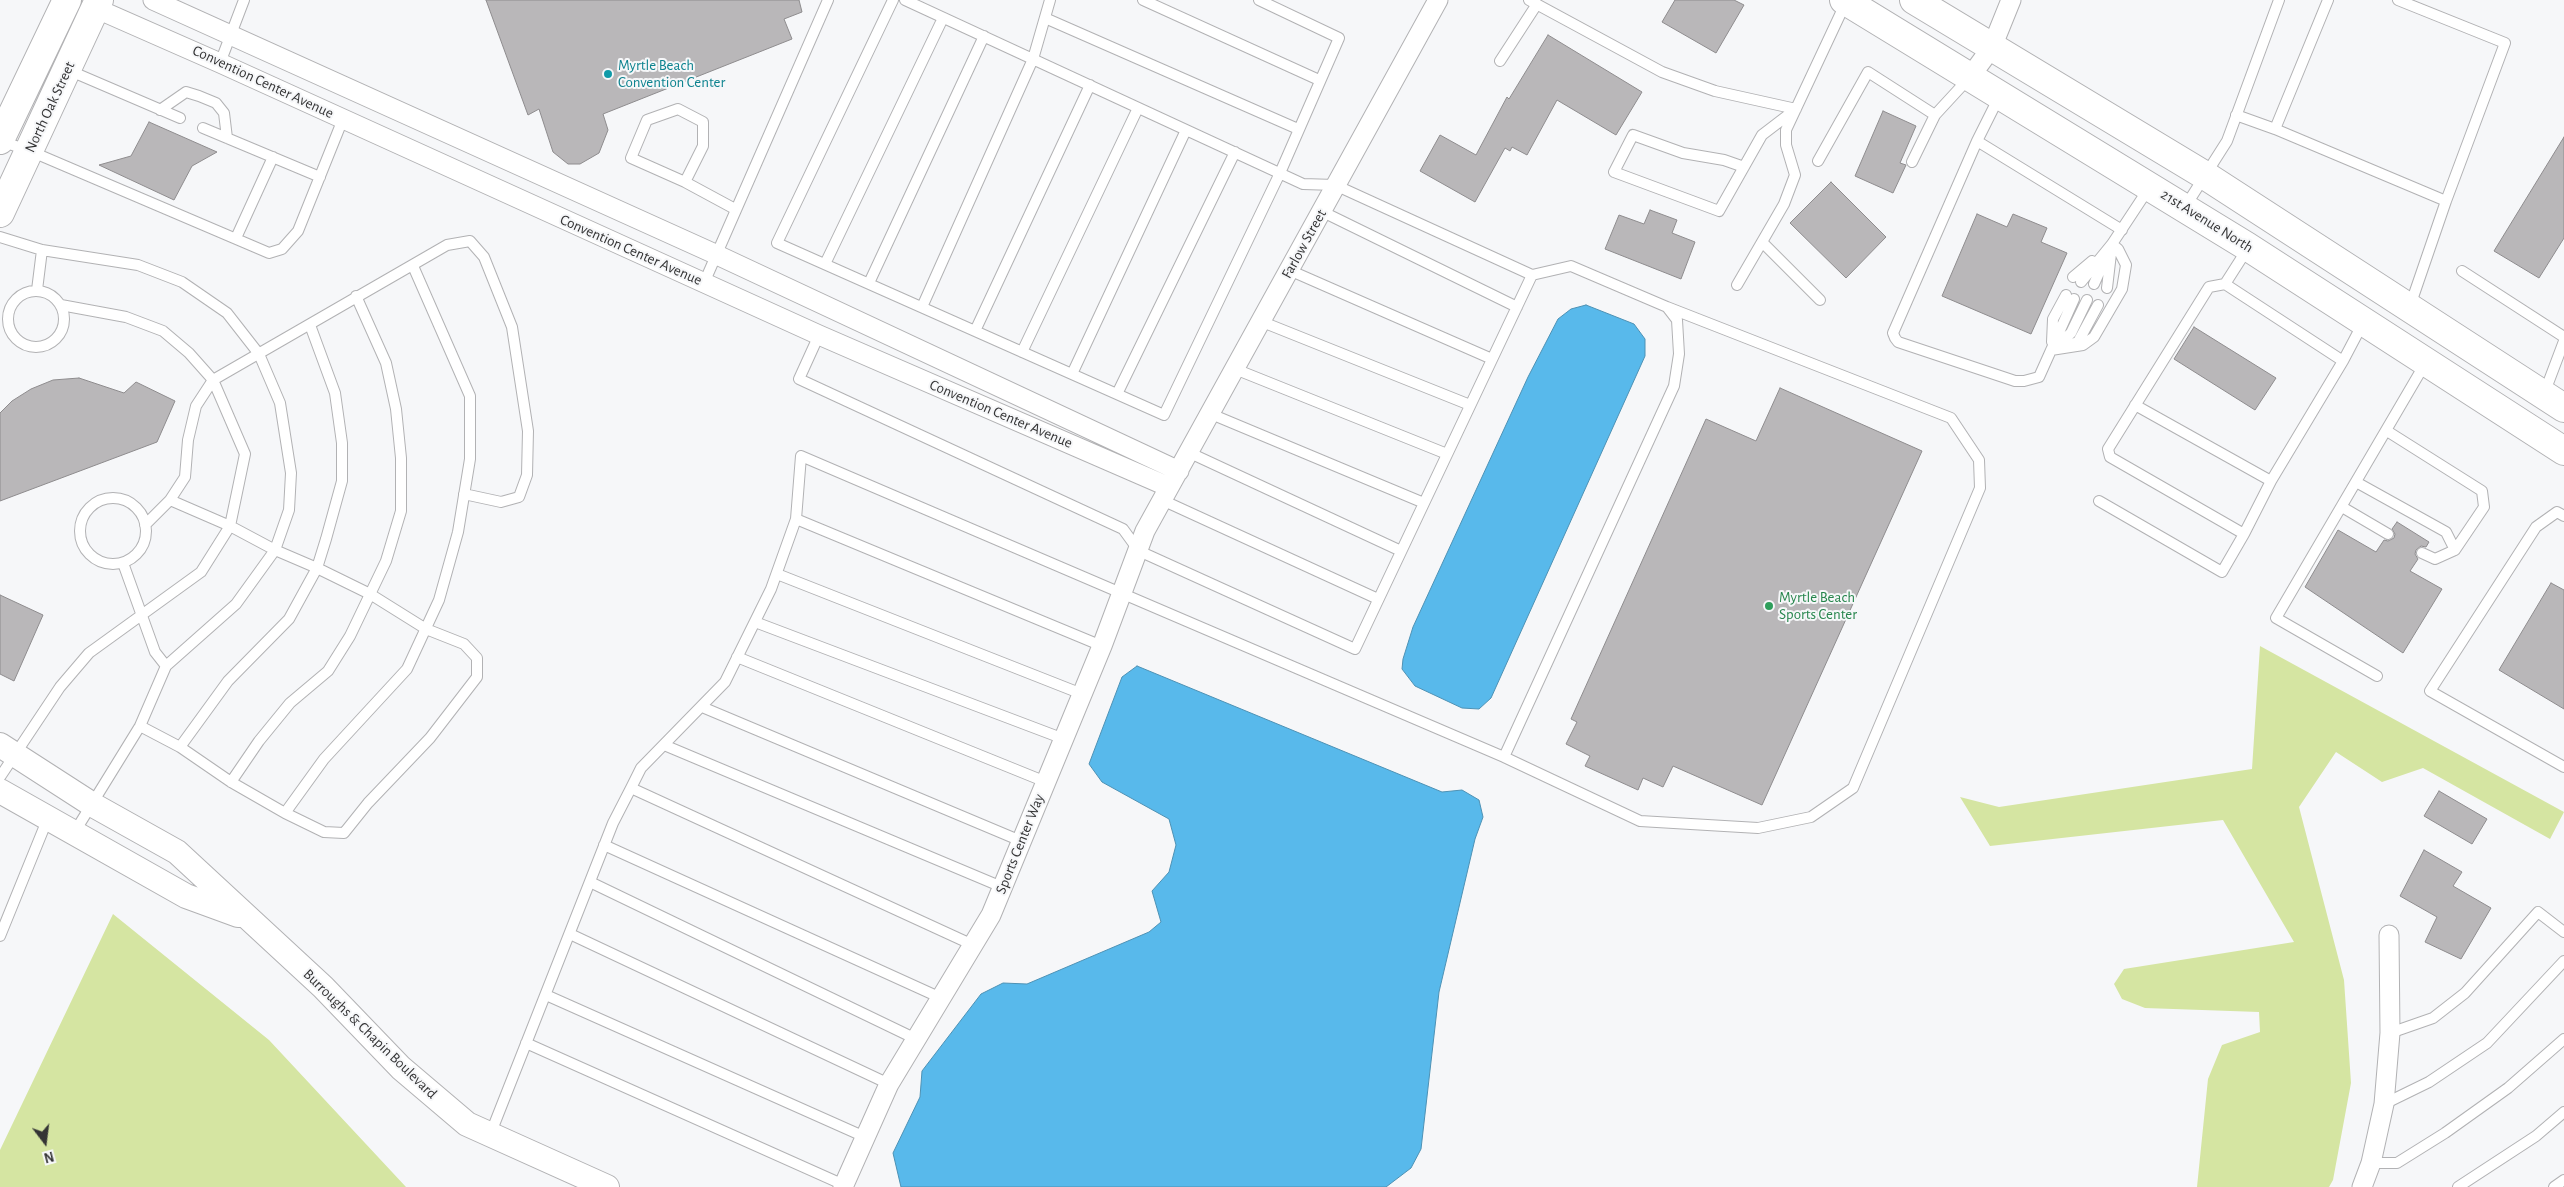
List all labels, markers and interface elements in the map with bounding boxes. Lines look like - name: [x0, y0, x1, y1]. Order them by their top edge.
- street label: Convention Center Avenue: [190, 41, 336, 123]
- place label: Myrtle Beach Convention Center: [618, 56, 725, 91]
- street label: North Oak Street: [21, 59, 79, 155]
- marker: Myrtle Beach Convention Center: [602, 68, 614, 80]
- street label: 21st Avenue North: [2157, 185, 2257, 257]
- street label: Farlow Street: [1278, 206, 1330, 282]
- street label: Convention Center Avenue: [557, 211, 705, 289]
- street label: Convention Center Avenue: [927, 376, 1075, 452]
- place label: Myrtle Beach Sports Center: [1779, 588, 1857, 623]
- marker: Myrtle Beach Sports Center: [1763, 600, 1775, 612]
- street label: Sports Center Way: [992, 791, 1048, 897]
- street label: Burroughs & Chapin Boulevard: [299, 965, 441, 1103]
- north arrow: [20, 1117, 70, 1167]
- text: N: [42, 1148, 55, 1165]

